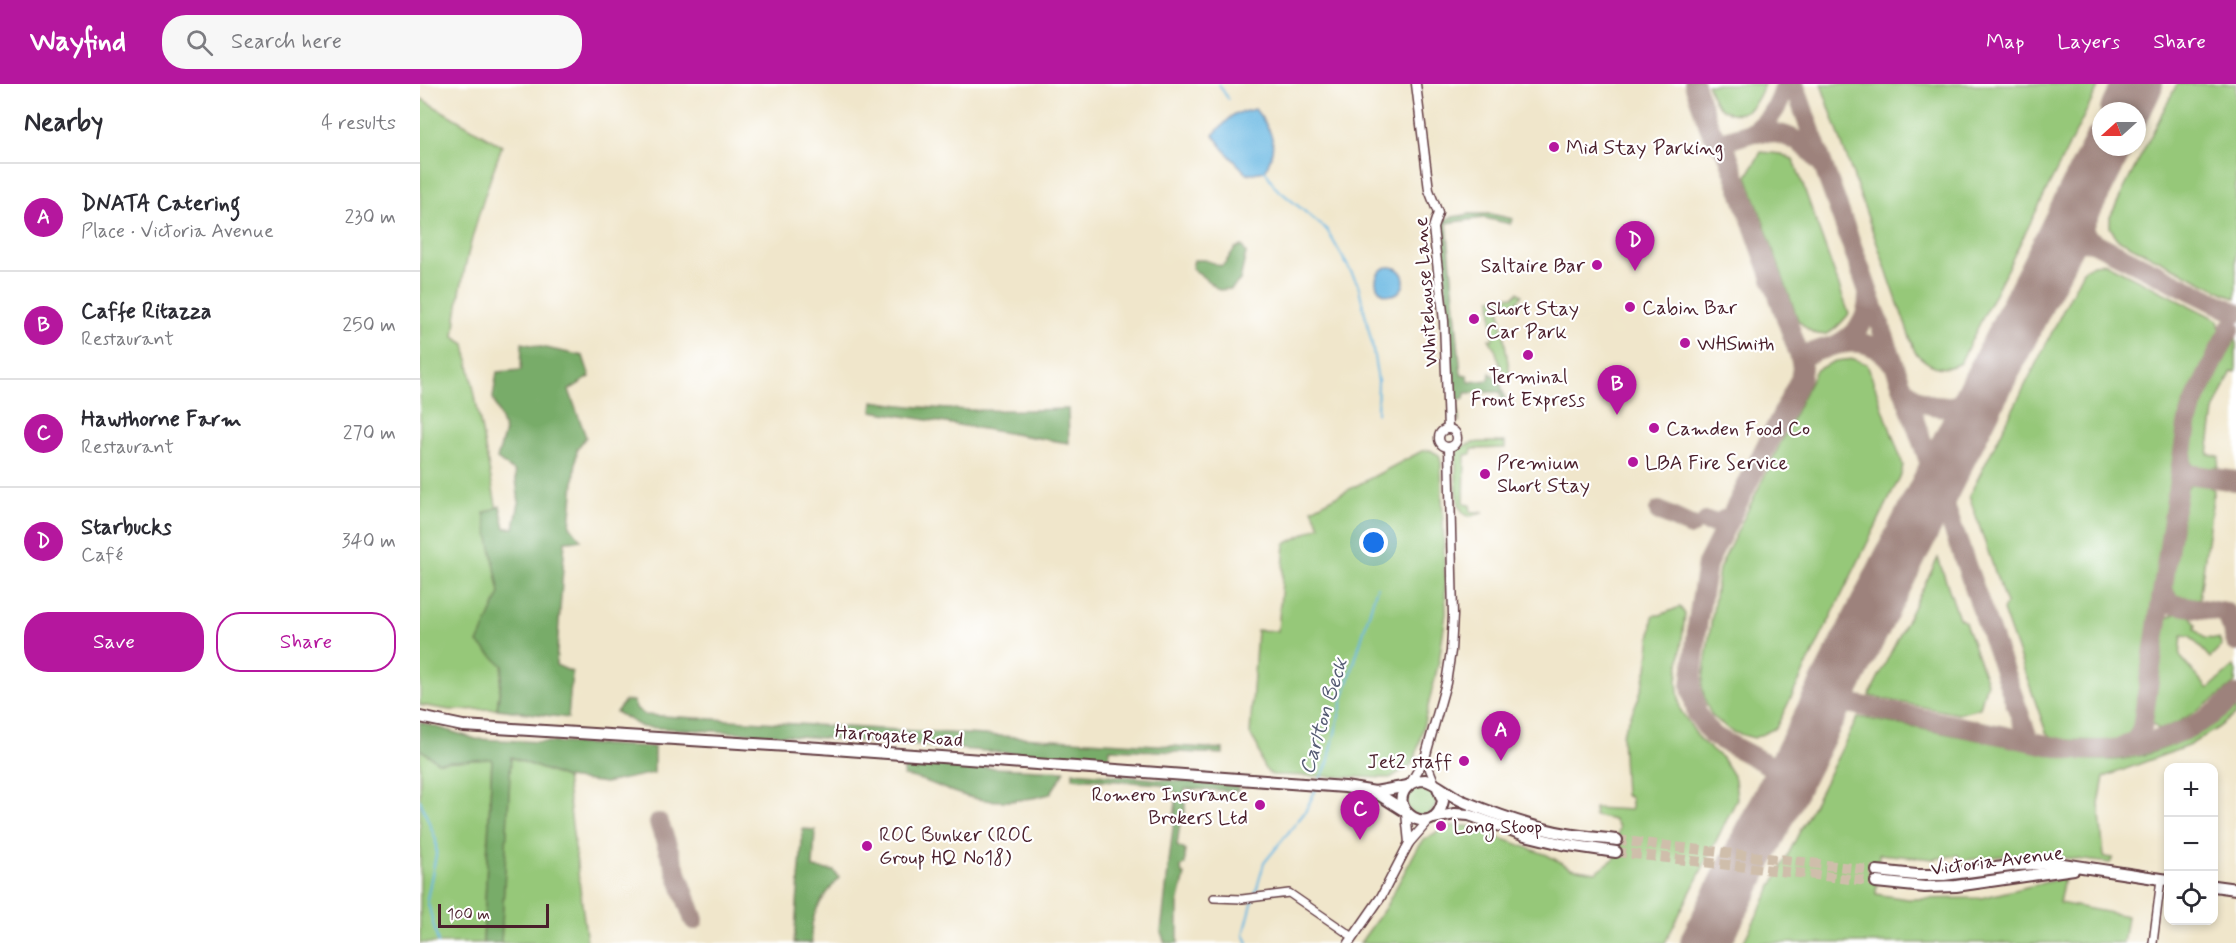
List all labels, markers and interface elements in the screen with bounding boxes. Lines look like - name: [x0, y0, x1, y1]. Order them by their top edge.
- search box: [162, 15, 582, 69]
- text: Wayfind: [30, 24, 126, 61]
- icon: search: [183, 26, 216, 59]
- text: Search here: [231, 28, 342, 56]
- text: Map: [1986, 28, 2024, 56]
- text: Layers: [2057, 28, 2120, 56]
- text: Share: [2153, 28, 2206, 56]
- north arrow: [2092, 102, 2146, 156]
- text: Nearby: [24, 106, 103, 140]
- text: 4 results: [321, 110, 396, 137]
- place label: Mid Stay Parking: [1566, 135, 1724, 162]
- marker: Mid Stay Parking: [1547, 140, 1561, 154]
- text: DNATA Catering: [81, 190, 240, 218]
- text: A: [37, 204, 50, 231]
- text: 230 m: [344, 204, 396, 231]
- street label: Whitehouse Lane: [1408, 216, 1445, 368]
- text: Place · Victoria Avenue: [81, 218, 274, 245]
- pin: D: [1616, 222, 1654, 271]
- place label: Saltaire Bar: [1481, 253, 1586, 280]
- marker: Saltaire Bar: [1590, 258, 1604, 272]
- place label: Cabin Bar: [1642, 295, 1738, 322]
- place label: Short Stay Car Park: [1486, 296, 1579, 346]
- text: Caffe Ritazza: [81, 298, 212, 326]
- marker: Cabin Bar: [1623, 300, 1637, 314]
- text: B: [37, 312, 50, 339]
- text: 250 m: [342, 312, 396, 339]
- marker: Short Stay Car Park: [1467, 312, 1481, 326]
- text: Restaurant: [81, 326, 174, 353]
- place label: WHSmith: [1697, 331, 1775, 358]
- marker: WHSmith: [1678, 336, 1692, 350]
- marker: Terminal Front Express: [1521, 348, 1535, 362]
- place label: Terminal Front Express: [1471, 364, 1585, 414]
- pin: B: [1598, 366, 1636, 415]
- text: Hawthorne Farm: [81, 406, 241, 434]
- place label: Camden Food Co: [1666, 416, 1810, 443]
- text: C: [36, 420, 51, 447]
- text: 270 m: [343, 420, 396, 447]
- marker: Camden Food Co: [1647, 421, 1661, 435]
- text: Restaurant: [81, 434, 174, 461]
- place label: Premium Short Stay: [1497, 450, 1590, 500]
- place label: LBA Fire Service: [1645, 450, 1788, 477]
- marker: LBA Fire Service: [1626, 455, 1640, 469]
- marker: Premium Short Stay: [1478, 467, 1492, 481]
- text: Starbucks: [81, 514, 172, 542]
- text: D: [37, 528, 50, 555]
- text: 340 m: [341, 528, 396, 555]
- your location: [1359, 528, 1388, 557]
- text: Café: [81, 542, 123, 569]
- button: Save: [24, 612, 204, 672]
- button: Share: [216, 612, 396, 672]
- water label: Carlton Beck: [1293, 654, 1355, 778]
- pin: A: [1482, 712, 1520, 761]
- street label: Harrogate Road: [834, 719, 964, 754]
- place label: Jet2 staff: [1367, 749, 1452, 776]
- marker: Jet2 staff: [1457, 754, 1471, 768]
- map controls: [2164, 763, 2218, 925]
- button: +: [2164, 763, 2218, 817]
- place label: Romero Insurance Brokers Ltd: [1091, 782, 1248, 832]
- pin: C: [1340, 790, 1380, 840]
- marker: Romero Insurance Brokers Ltd: [1253, 798, 1267, 812]
- place label: Long Stoop: [1453, 814, 1542, 842]
- button: −: [2164, 817, 2218, 871]
- marker: Long Stoop: [1434, 819, 1448, 833]
- place label: ROC Bunker (ROC Group HQ No18): [879, 822, 1033, 872]
- marker: ROC Bunker (ROC Group HQ No18): [860, 839, 874, 853]
- street label: Victoria Avenue: [1929, 840, 2065, 883]
- button: locate: [2164, 871, 2218, 925]
- scale bar: [438, 901, 549, 928]
- text: 100 m: [447, 904, 490, 925]

